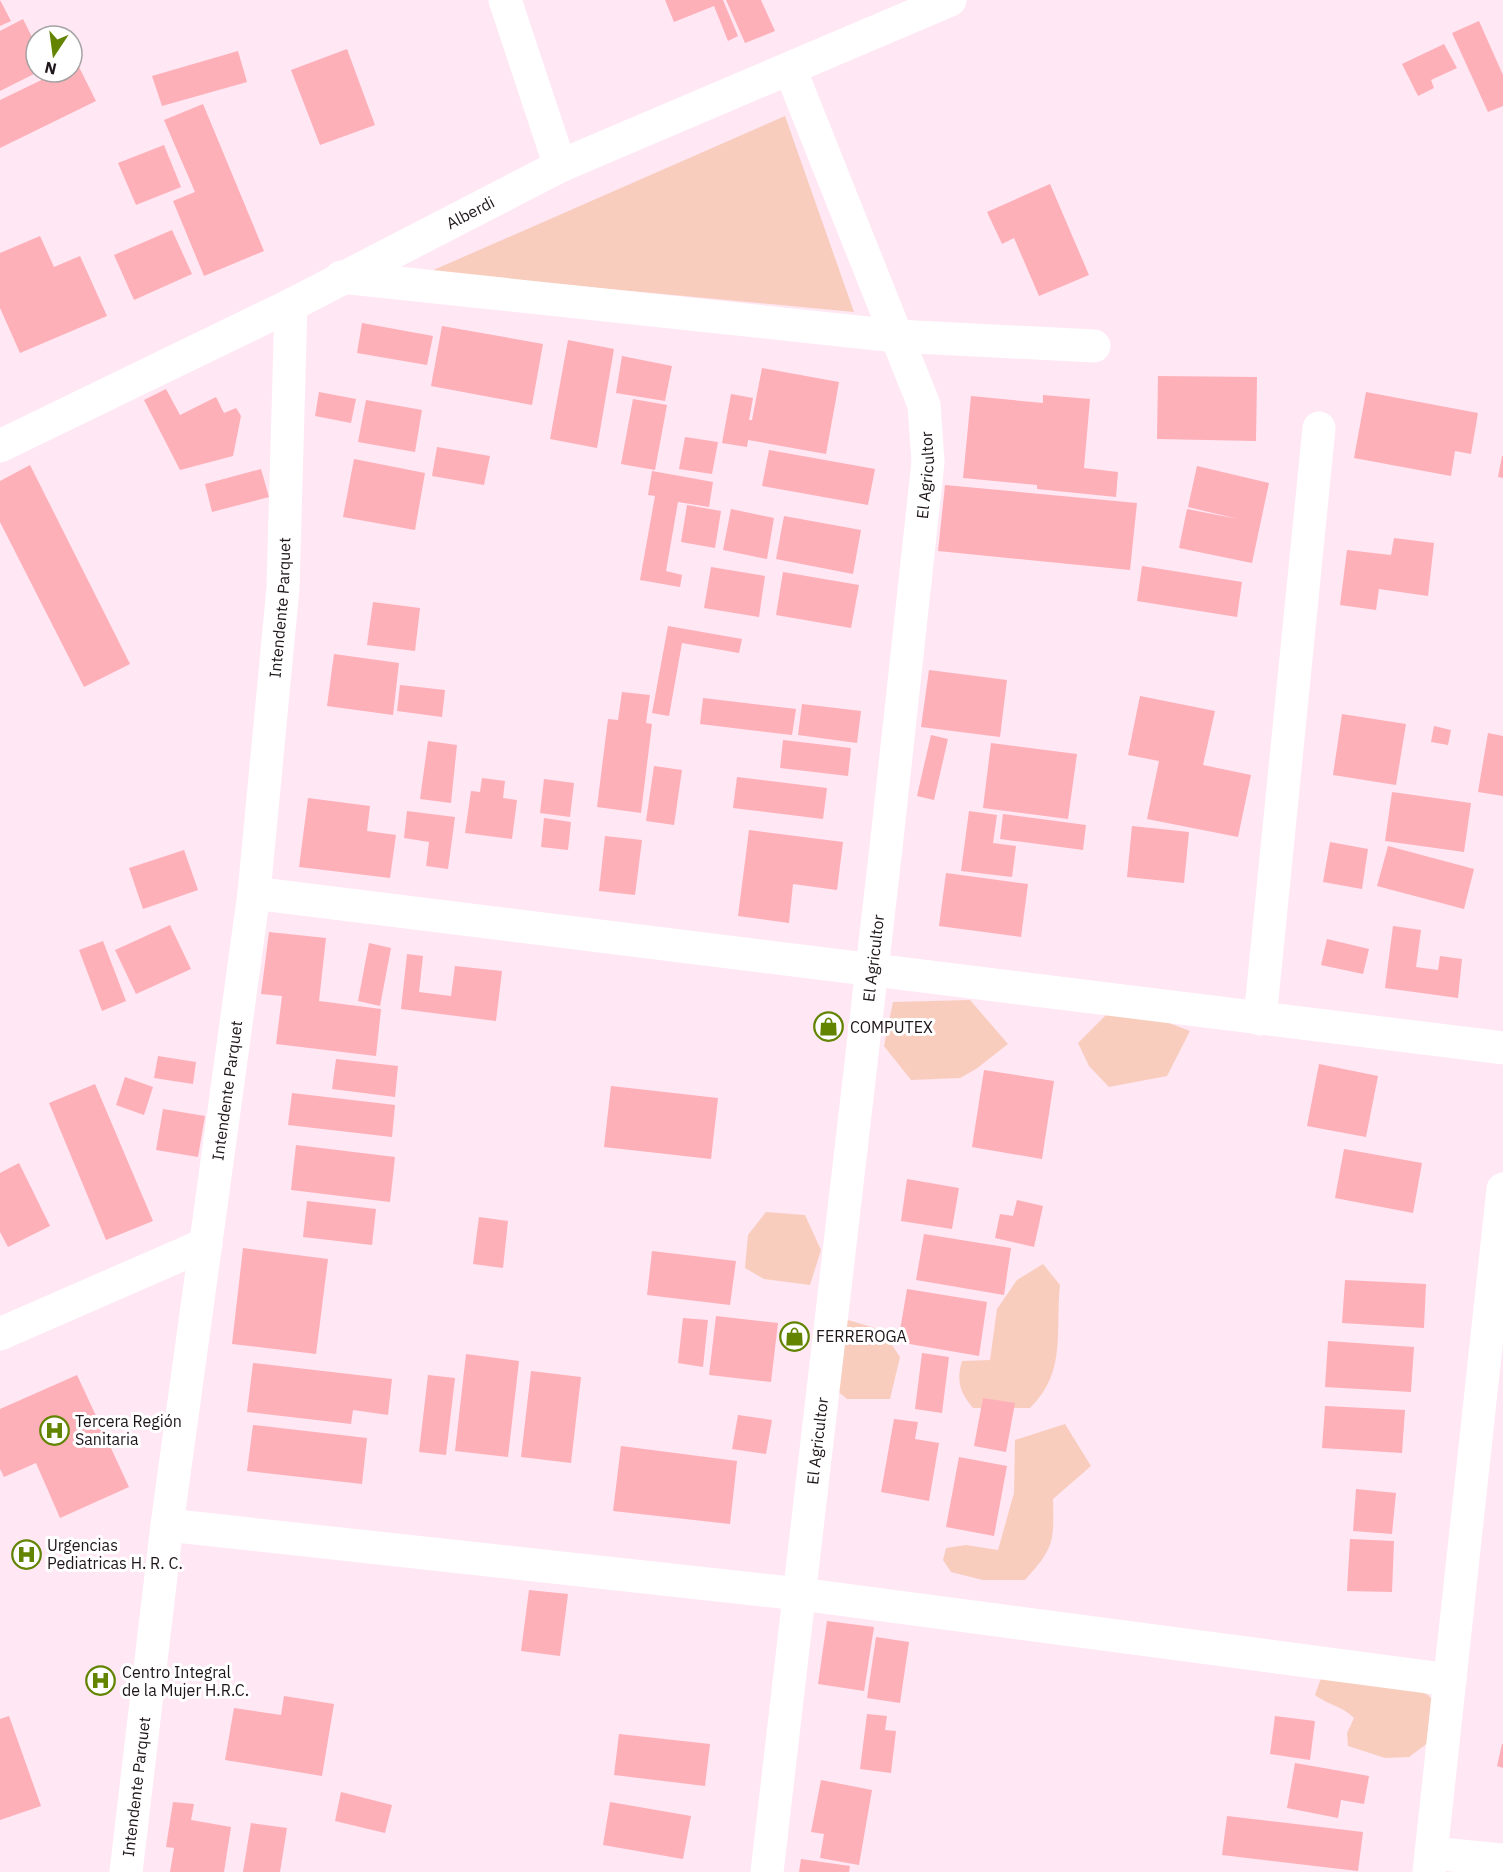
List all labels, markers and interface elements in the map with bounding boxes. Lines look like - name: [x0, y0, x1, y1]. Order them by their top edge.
- north arrow: [24, 24, 84, 84]
- text: N: [43, 58, 59, 80]
- street label: Alberdi: [443, 192, 498, 233]
- street label: El Agricultor: [912, 430, 938, 520]
- street label: Intendente Parquet: [265, 537, 294, 679]
- street label: El Agricultor: [858, 913, 888, 1003]
- shop icon: COMPUTEX: [813, 1011, 845, 1043]
- place label: COMPUTEX: [850, 1017, 933, 1037]
- street label: Intendente Parquet: [207, 1019, 246, 1162]
- shop icon: FERREROGA: [779, 1320, 811, 1352]
- place label: FERREROGA: [816, 1326, 907, 1346]
- street label: El Agricultor: [802, 1396, 832, 1486]
- place label: Tercera Región Sanitaria: [75, 1411, 182, 1449]
- hospital icon: Tercera Región Sanitaria: [38, 1414, 70, 1446]
- place label: Urgencias Pediatricas H. R. C.: [47, 1535, 183, 1573]
- hospital icon: Urgencias Pediatricas H. R. C.: [10, 1538, 42, 1570]
- place label: Centro Integral de la Mujer H.R.C.: [122, 1662, 249, 1700]
- hospital icon: Centro Integral de la Mujer H.R.C.: [85, 1665, 117, 1697]
- street label: Intendente Parquet: [118, 1715, 154, 1858]

